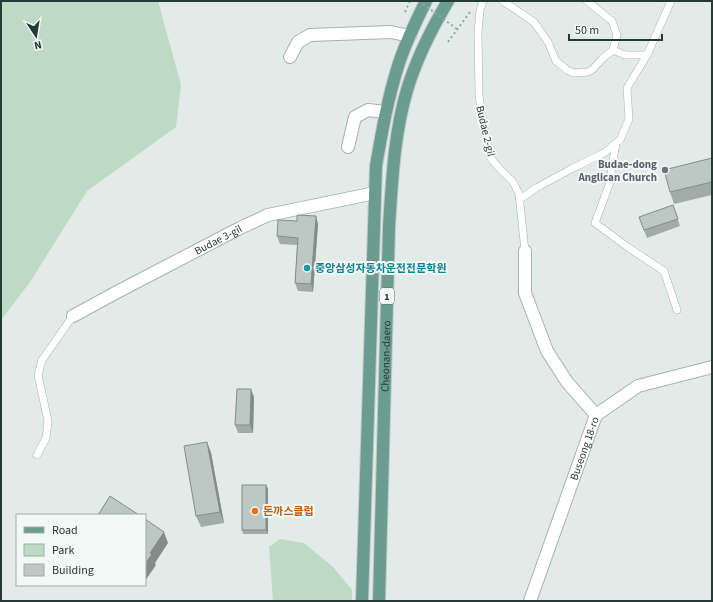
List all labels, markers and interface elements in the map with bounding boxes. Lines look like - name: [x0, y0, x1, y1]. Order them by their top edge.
- north arrow: [16, 16, 56, 56]
- scale bar: [569, 16, 662, 42]
- text: 50 m: [575, 22, 599, 39]
- text: N: [33, 37, 43, 53]
- street label: Budae 2-gil: [472, 104, 499, 158]
- place label: Budae-dong Anglican Church: [577, 157, 657, 185]
- marker: Budae-dong Anglican Church: [660, 165, 670, 175]
- street label: Budae 3-gil: [192, 221, 245, 258]
- place label: 중앙삼성자동차운전전문학원: [315, 261, 447, 276]
- marker: 중앙삼성자동차운전전문학원: [302, 263, 312, 273]
- road number: 1: [380, 288, 394, 304]
- street label: Cheonan-daero: [378, 320, 395, 392]
- street label: Buseong 18-ro: [566, 415, 603, 482]
- place label: 돈까스클럽: [263, 504, 314, 519]
- marker: 돈까스클럽: [250, 506, 260, 516]
- legend: [16, 514, 146, 586]
- text: Road: [52, 522, 78, 539]
- text: Park: [52, 542, 74, 559]
- text: Building: [52, 562, 94, 579]

